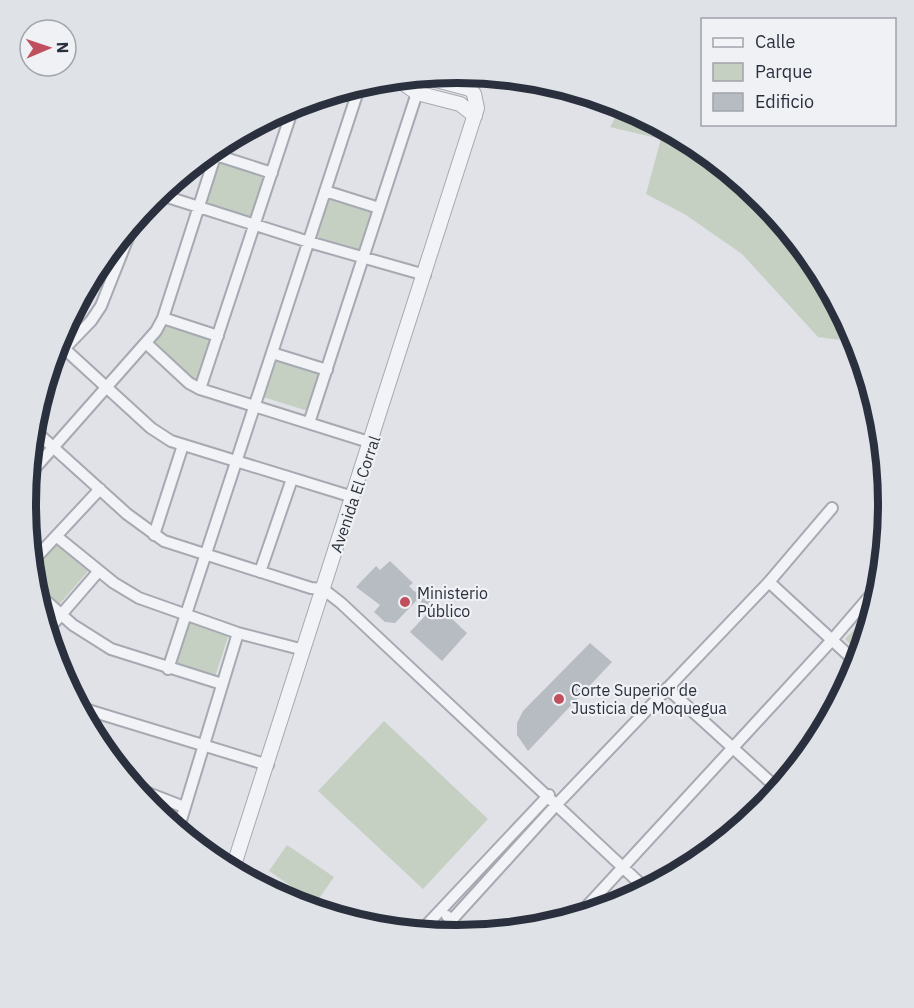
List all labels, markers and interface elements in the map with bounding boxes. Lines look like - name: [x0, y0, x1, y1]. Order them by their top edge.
- north arrow: [18, 18, 78, 78]
- legend: [701, 18, 896, 126]
- text: Calle: [755, 30, 795, 53]
- text: N: [53, 41, 73, 54]
- text: Parque: [755, 60, 813, 83]
- text: Edificio: [755, 90, 814, 113]
- street label: Avenida El Corral: [326, 433, 384, 555]
- place label: Ministerio Público: [417, 583, 488, 621]
- marker: Ministerio Público: [398, 595, 412, 609]
- place label: Corte Superior de Justicia de Moquegua: [571, 680, 727, 718]
- marker: Corte Superior de Justicia de Moquegua: [552, 692, 566, 706]

